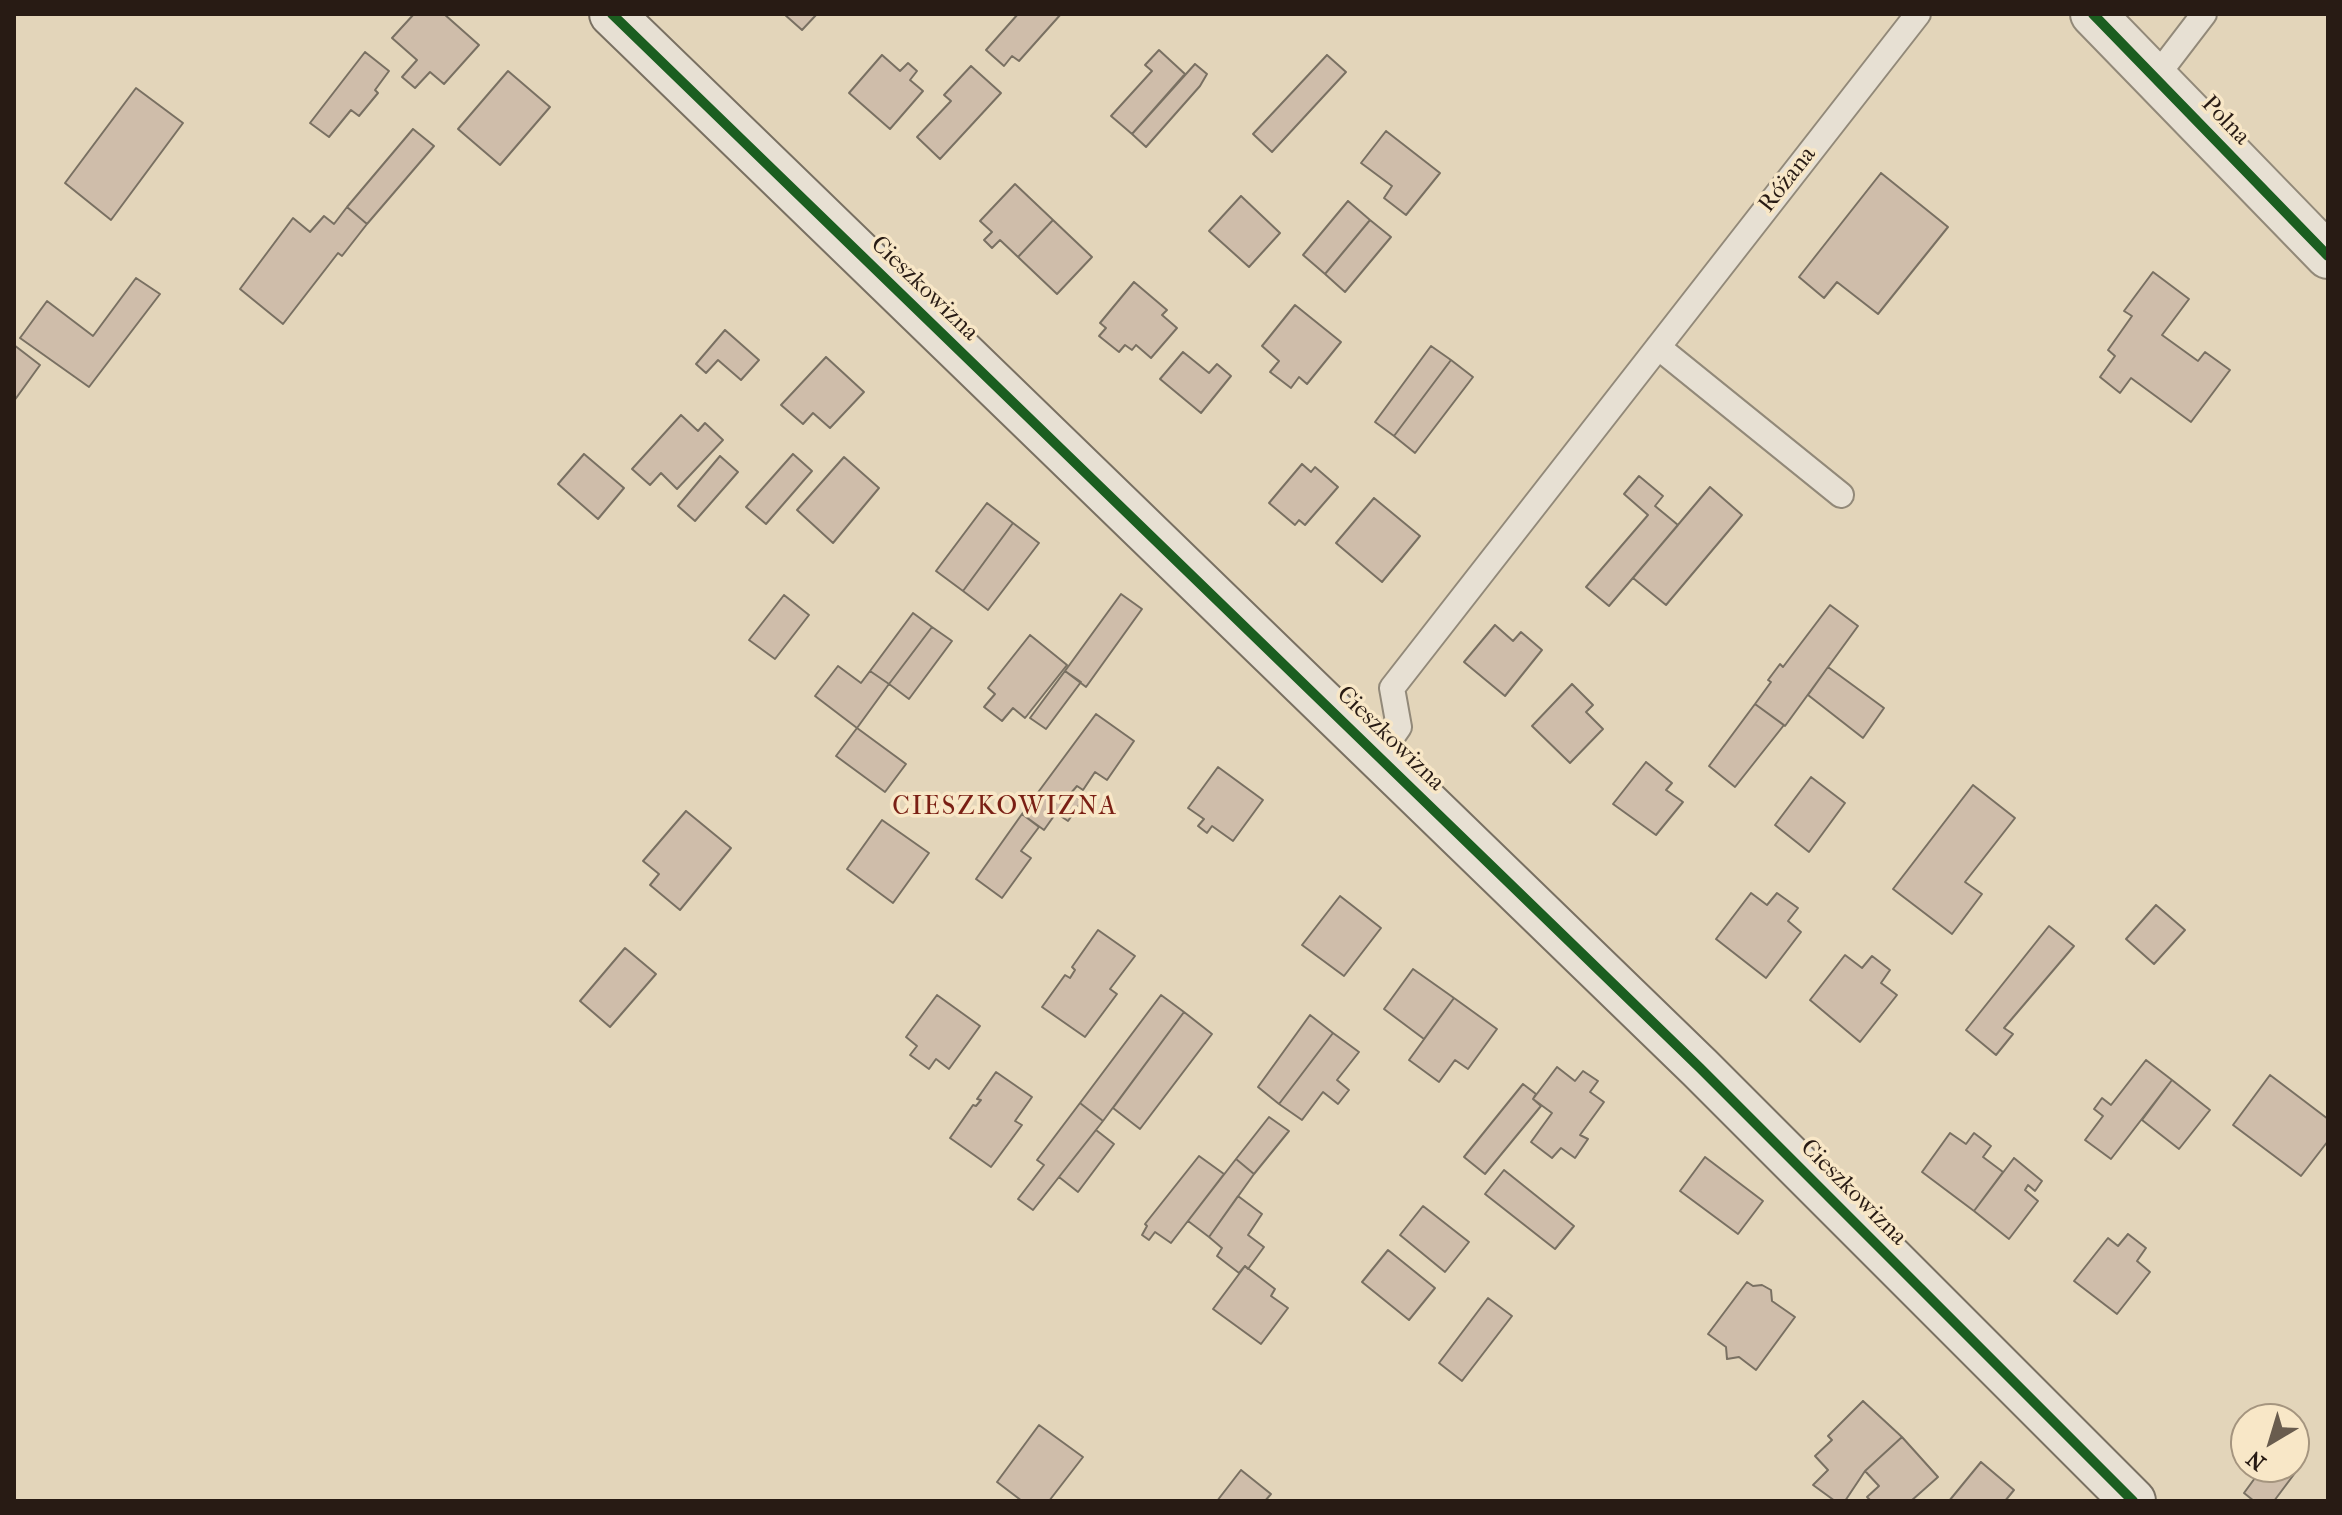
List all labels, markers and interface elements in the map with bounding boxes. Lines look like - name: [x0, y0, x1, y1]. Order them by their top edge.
- street label: Polna: [2195, 90, 2255, 152]
- street label: Różana: [1753, 141, 1823, 219]
- street label: Cieszkowizna: [864, 231, 984, 347]
- street label: Cieszkowizna: [1330, 681, 1450, 797]
- district label: CIESZKOWIZNA: [892, 792, 1118, 824]
- street label: Cieszkowizna: [1794, 1134, 1912, 1252]
- north arrow: [2230, 1403, 2310, 1483]
- text: N: [2242, 1445, 2271, 1476]

